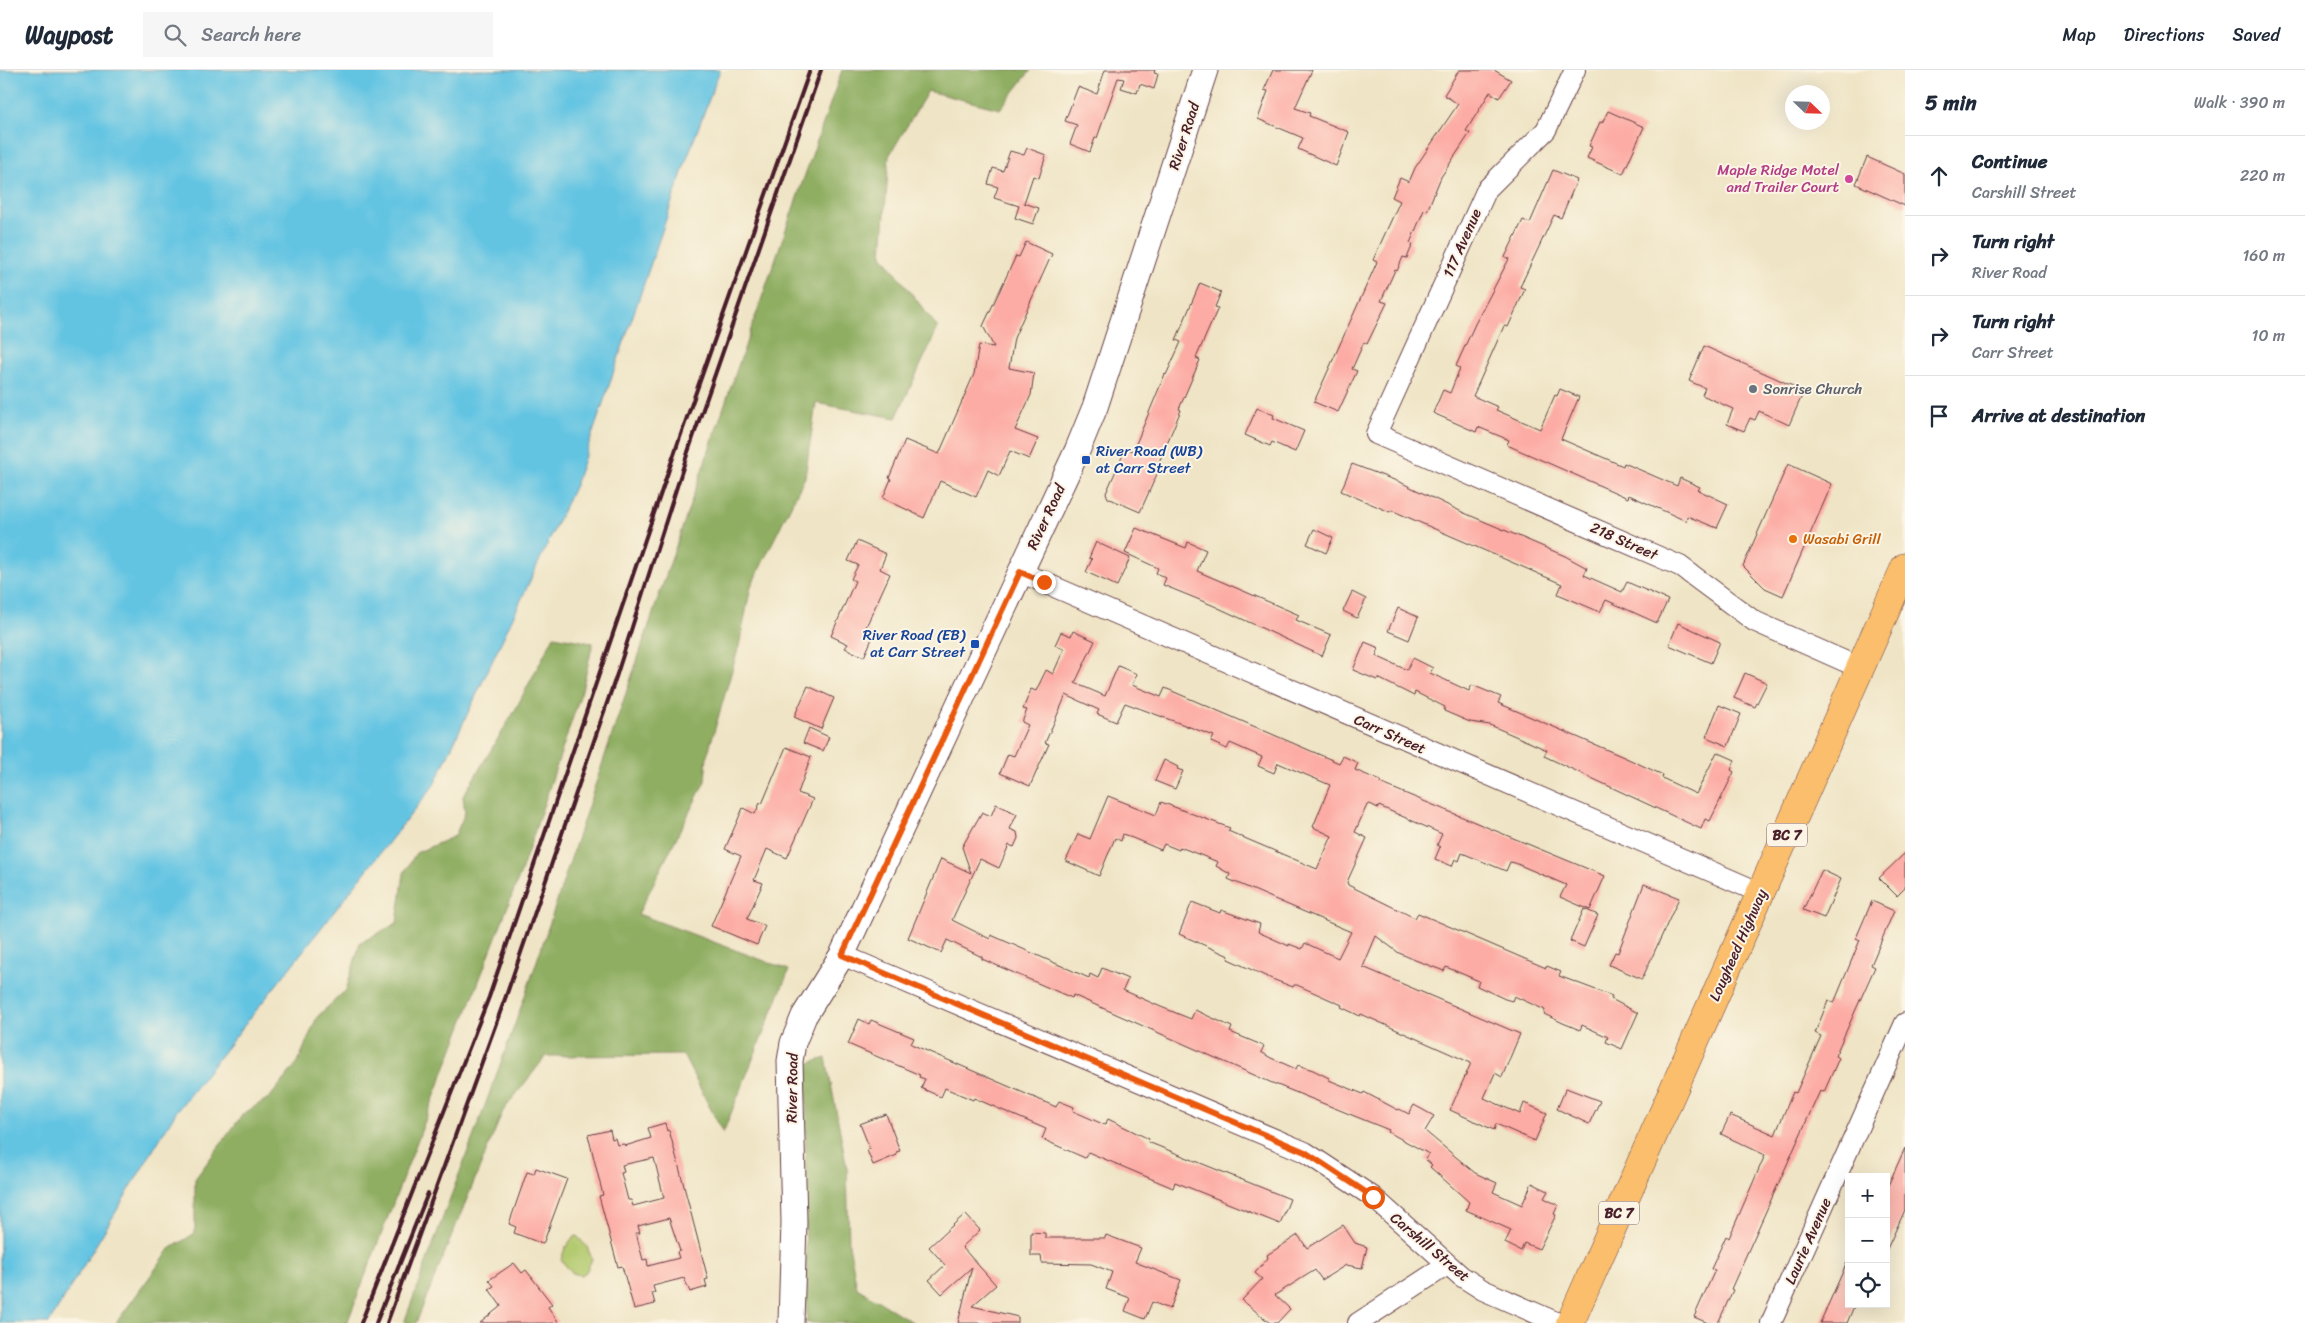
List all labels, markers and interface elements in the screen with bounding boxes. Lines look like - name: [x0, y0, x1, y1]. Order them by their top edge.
- search box: [143, 12, 493, 57]
- text: Waypost: [25, 14, 113, 56]
- text: Search here: [201, 18, 301, 51]
- text: Map: [2063, 19, 2096, 51]
- text: Directions: [2124, 19, 2205, 51]
- text: Saved: [2233, 19, 2280, 51]
- icon: search: [161, 21, 189, 49]
- text: 5 min: [1925, 84, 1977, 122]
- north arrow: [1785, 85, 1830, 130]
- text: Walk · 390 m: [2194, 88, 2285, 117]
- street label: River Road: [1161, 98, 1208, 173]
- text: Continue: [1972, 145, 2048, 178]
- place label: Maple Ridge Motel and Trailer Court: [1717, 157, 1840, 200]
- text: 220 m: [2240, 161, 2285, 190]
- icon: ahead: [1925, 162, 1953, 190]
- marker: Maple Ridge Motel and Trailer Court: [1843, 173, 1855, 185]
- text: Carshill Street: [1972, 178, 2077, 207]
- street label: 117 Avenue: [1435, 204, 1489, 282]
- text: Turn right: [1972, 225, 2054, 258]
- text: 160 m: [2242, 241, 2285, 270]
- icon: right: [1925, 242, 1953, 270]
- text: River Road: [1972, 258, 2047, 287]
- text: Turn right: [1972, 305, 2054, 338]
- text: 10 m: [2252, 321, 2285, 350]
- icon: right: [1925, 322, 1953, 350]
- text: Carr Street: [1972, 338, 2054, 367]
- place label: Sonrise Church: [1763, 376, 1863, 402]
- marker: Sonrise Church: [1747, 383, 1759, 395]
- text: Arrive at destination: [1972, 399, 2145, 432]
- icon: arrive: [1925, 402, 1953, 430]
- place label: River Road (WB) at Carr Street: [1096, 438, 1203, 481]
- marker: River Road (WB) at Carr Street: [1080, 454, 1092, 466]
- street label: River Road: [1019, 479, 1073, 554]
- street label: 218 Street: [1586, 515, 1663, 568]
- place label: Wasabi Grill: [1803, 526, 1881, 552]
- marker: Wasabi Grill: [1787, 533, 1799, 545]
- route end: [1033, 571, 1056, 594]
- place label: River Road (EB) at Carr Street: [863, 622, 966, 665]
- marker: River Road (EB) at Carr Street: [969, 638, 981, 650]
- street label: Carr Street: [1350, 707, 1431, 762]
- road number: BC 7: [1767, 824, 1807, 846]
- street label: Lougheed Highway: [1702, 884, 1774, 1005]
- street label: River Road: [778, 1052, 806, 1123]
- map controls: [1845, 1173, 1890, 1308]
- button: +: [1845, 1173, 1890, 1218]
- route start: [1362, 1186, 1385, 1209]
- street label: Laurie Avenue: [1777, 1193, 1839, 1289]
- road number: BC 7: [1599, 1202, 1639, 1224]
- street label: Carshill Street: [1384, 1206, 1476, 1289]
- button: −: [1845, 1218, 1890, 1263]
- button: locate: [1845, 1263, 1890, 1308]

